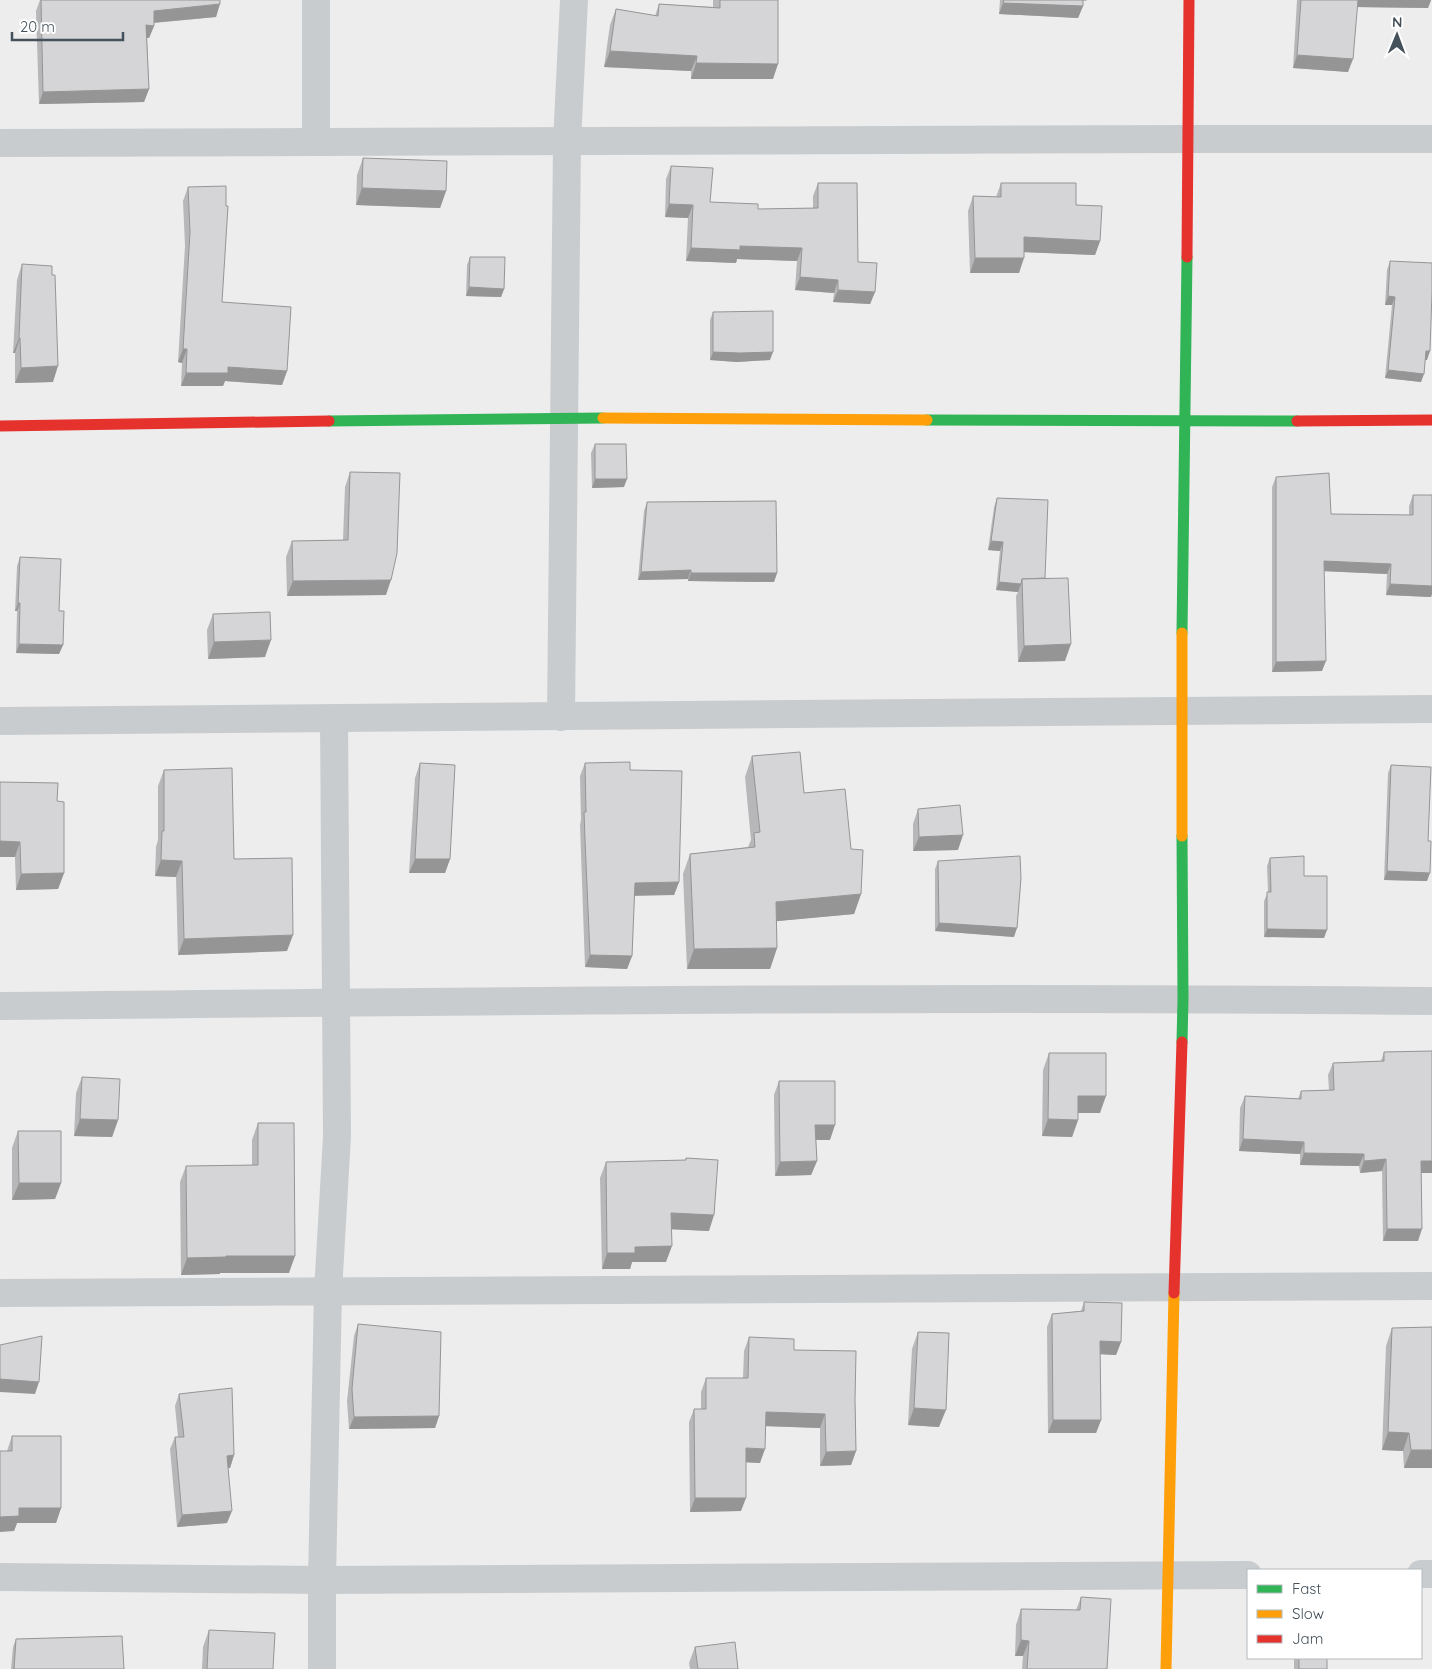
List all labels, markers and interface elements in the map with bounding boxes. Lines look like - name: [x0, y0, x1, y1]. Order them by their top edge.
- scale bar: [12, 10, 124, 42]
- north arrow: [1372, 10, 1422, 60]
- text: N: [1392, 13, 1403, 31]
- text: 20 m: [20, 17, 55, 36]
- legend: [1247, 1569, 1422, 1659]
- text: Fast: [1292, 1579, 1321, 1598]
- text: Slow: [1292, 1604, 1324, 1623]
- text: Jam: [1292, 1629, 1323, 1648]

